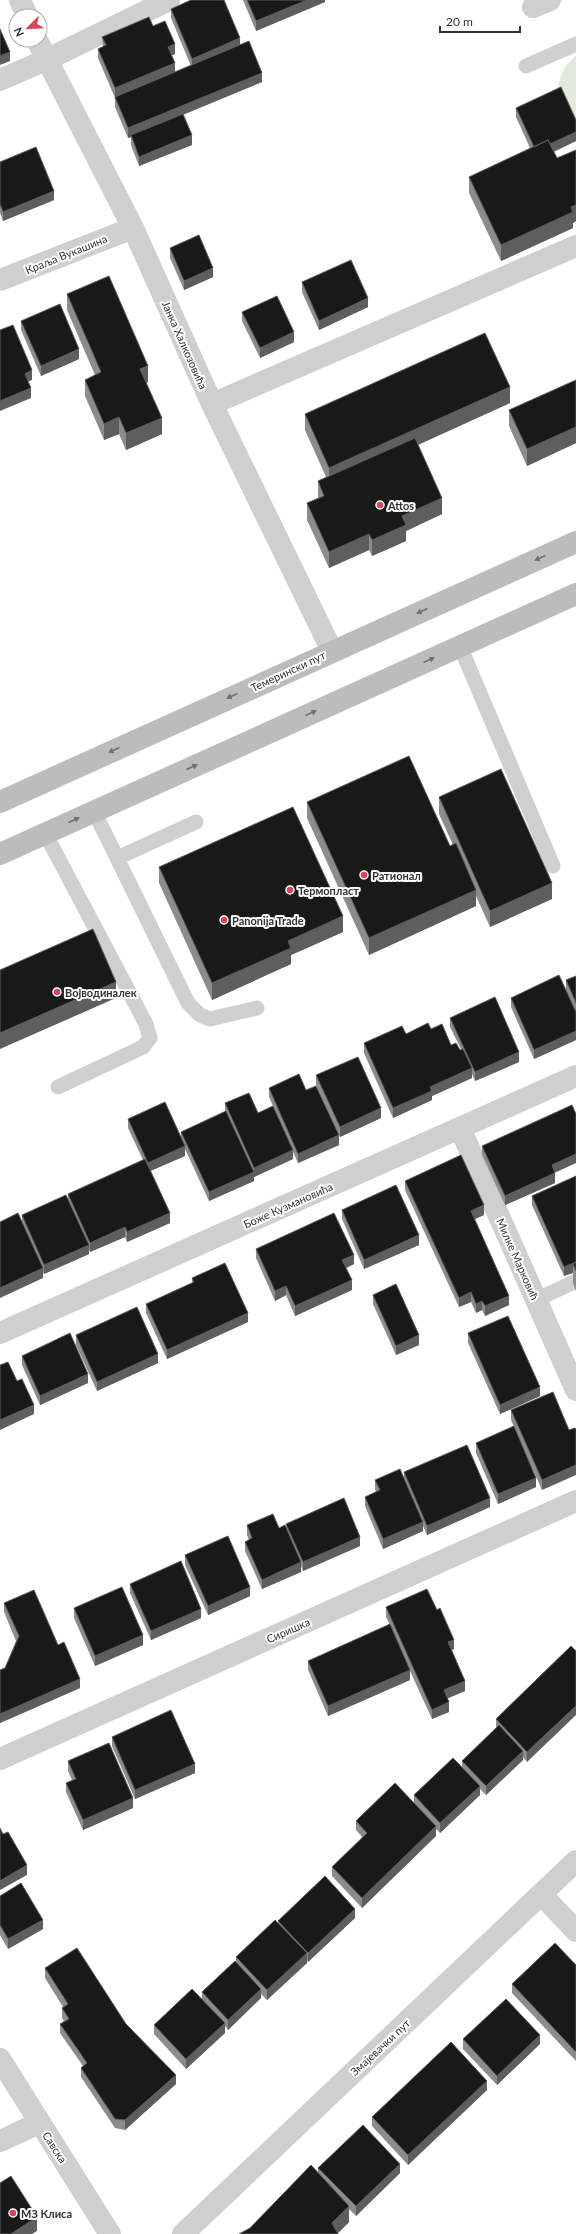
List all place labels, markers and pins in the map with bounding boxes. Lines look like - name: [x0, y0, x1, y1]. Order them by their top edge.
- place label: Attos: [387, 499, 414, 512]
- marker: Attos: [375, 500, 385, 510]
- place label: Ратионал: [372, 869, 421, 882]
- marker: Ратионал: [359, 870, 369, 880]
- place label: Термопласт: [298, 884, 359, 897]
- marker: Термопласт: [285, 885, 295, 895]
- place label: Panonija Trade: [232, 914, 304, 927]
- marker: Panonija Trade: [219, 915, 229, 925]
- place label: Војводиналек: [65, 986, 137, 999]
- marker: Војводиналек: [52, 987, 62, 997]
- place label: МЗ Клиса: [21, 2207, 72, 2220]
- marker: МЗ Клиса: [8, 2208, 18, 2218]

